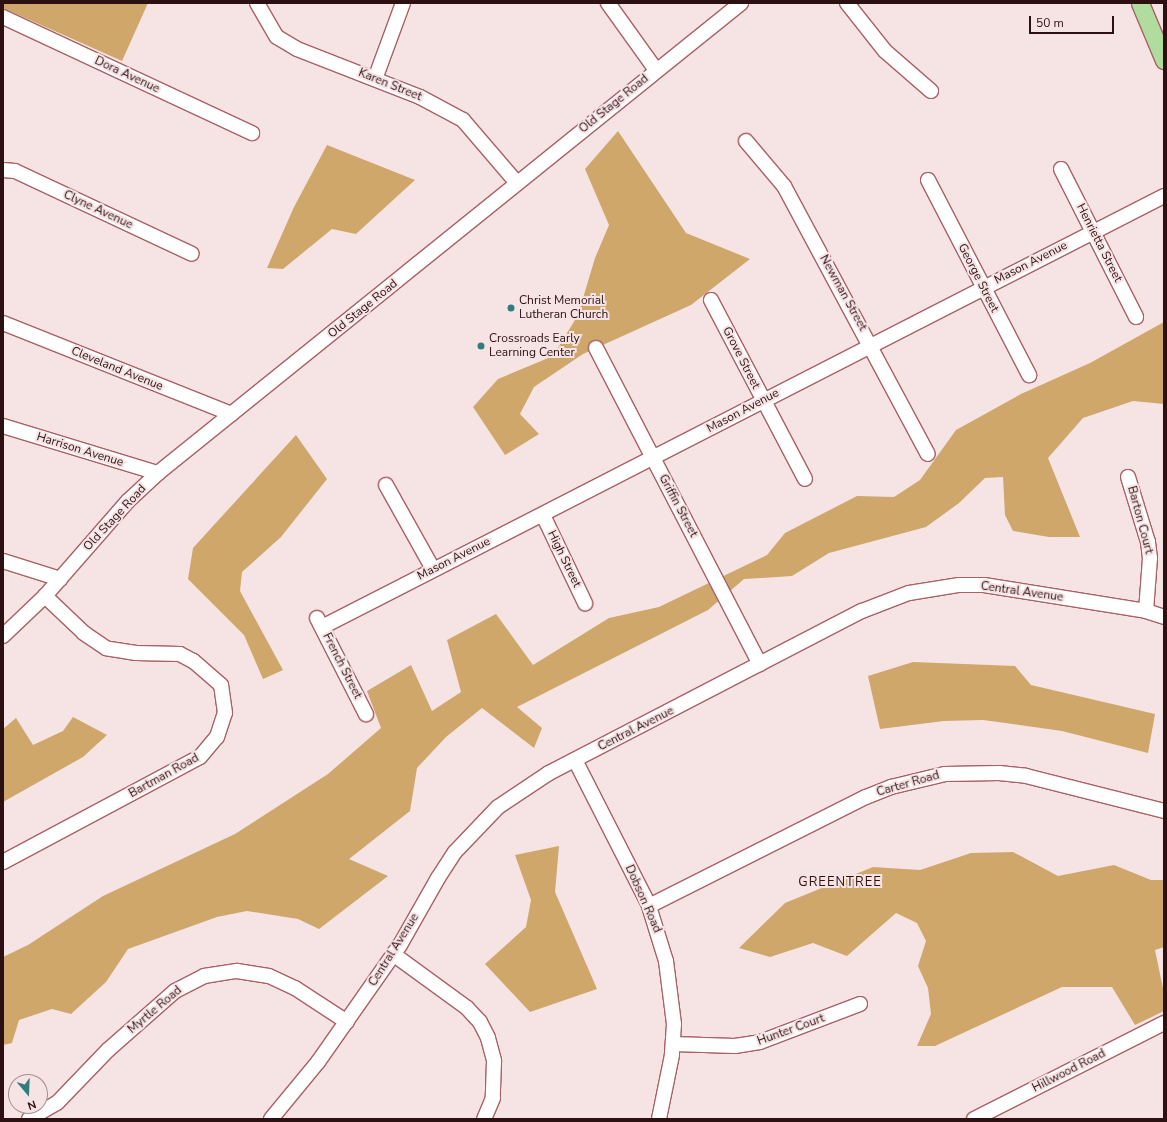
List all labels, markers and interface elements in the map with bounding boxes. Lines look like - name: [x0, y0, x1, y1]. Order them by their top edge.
- scale bar: [1031, 8, 1116, 34]
- text: 50 m: [1036, 15, 1064, 31]
- street label: Dora Avenue: [92, 54, 162, 96]
- street label: Karen Street: [356, 66, 424, 104]
- street label: Old Stage Road: [576, 72, 652, 136]
- street label: Clyne Avenue: [61, 188, 135, 232]
- street label: Henrietta Street: [1073, 201, 1125, 285]
- street label: Mason Avenue: [992, 238, 1070, 288]
- street label: George Street: [955, 241, 1001, 315]
- street label: Newman Street: [816, 253, 870, 333]
- street label: Old Stage Road: [325, 277, 401, 341]
- place label: Christ Memorial Lutheran Church: [519, 294, 608, 322]
- marker: Christ Memorial Lutheran Church: [506, 303, 516, 313]
- street label: Grove Street: [719, 325, 763, 391]
- place label: Crossroads Early Learning Center: [489, 332, 580, 360]
- marker: Crossroads Early Learning Center: [476, 341, 486, 351]
- street label: Cleveland Avenue: [69, 344, 165, 394]
- street label: Mason Avenue: [704, 386, 782, 436]
- street label: Harrison Avenue: [35, 430, 125, 470]
- street label: Griffin Street: [655, 472, 701, 540]
- street label: Old Stage Road: [81, 482, 149, 554]
- street label: Barton Court: [1124, 484, 1156, 556]
- street label: High Street: [544, 528, 584, 590]
- street label: Mason Avenue: [415, 534, 493, 584]
- street label: Central Avenue: [980, 579, 1064, 605]
- street label: French Street: [319, 631, 365, 701]
- street label: Central Avenue: [596, 704, 676, 754]
- street label: Bartman Road: [127, 751, 201, 801]
- street label: Carter Road: [875, 768, 941, 800]
- street label: Dobson Road: [622, 863, 664, 935]
- district label: GREENTREE: [798, 874, 882, 890]
- street label: Central Avenue: [366, 911, 422, 989]
- street label: Myrtle Road: [125, 983, 185, 1037]
- street label: Hunter Court: [755, 1011, 827, 1049]
- street label: Hillwood Road: [1030, 1046, 1108, 1096]
- north arrow: [8, 1074, 48, 1114]
- text: N: [25, 1096, 38, 1113]

